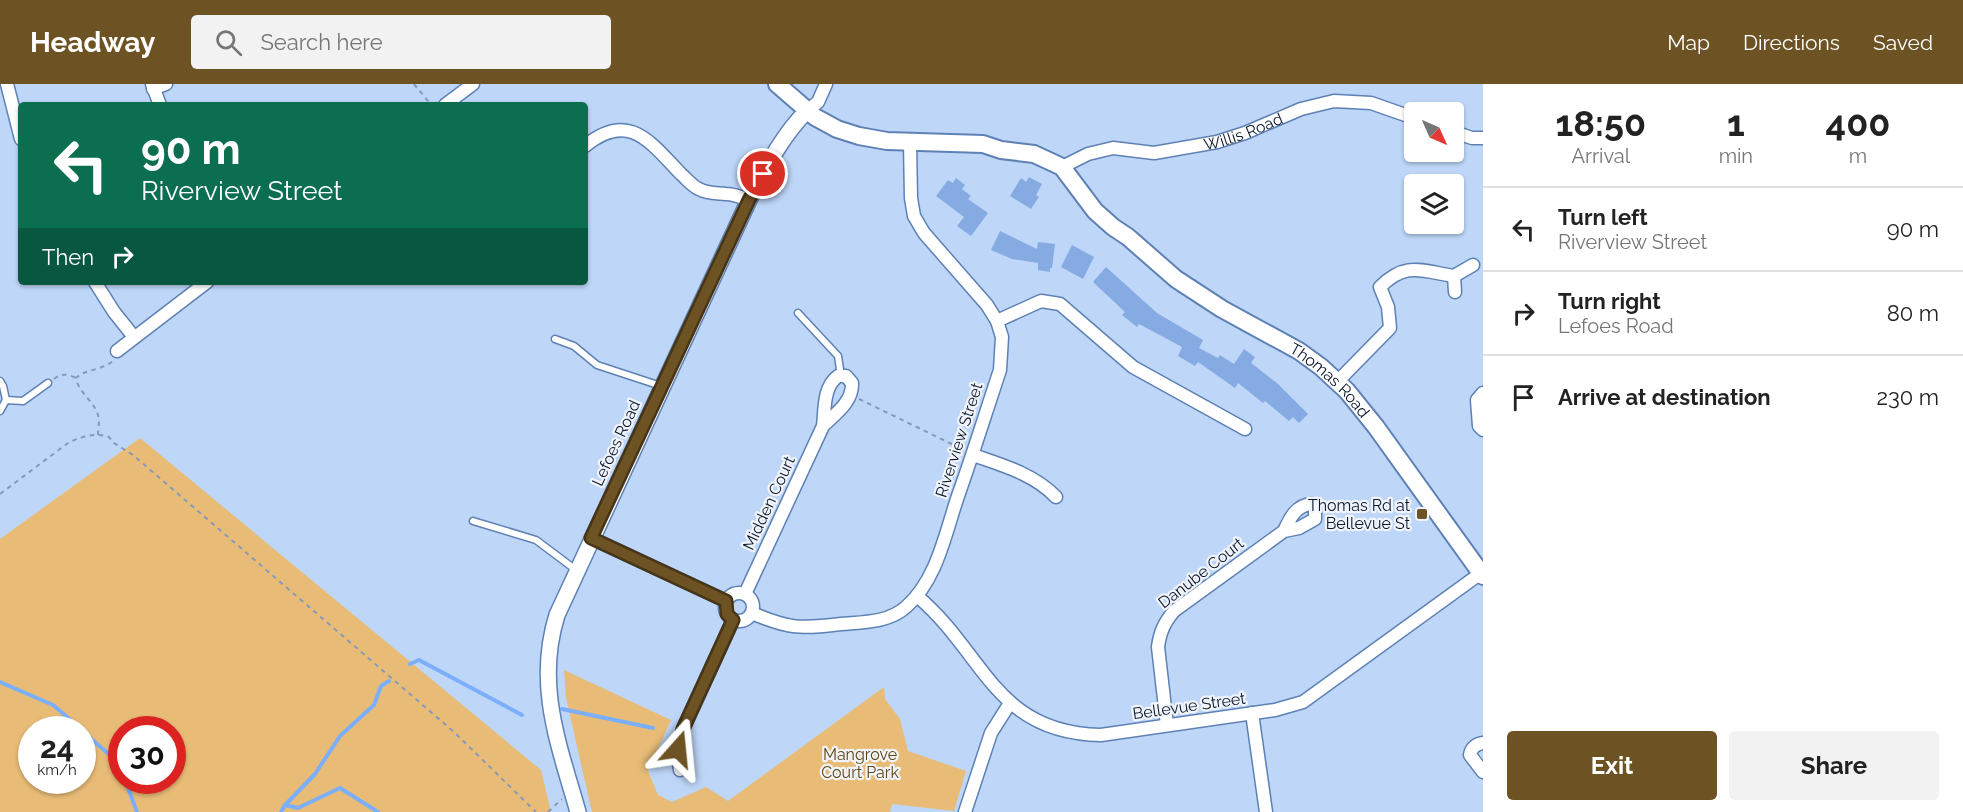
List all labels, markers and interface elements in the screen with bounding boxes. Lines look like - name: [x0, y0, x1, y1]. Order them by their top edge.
- search box: [191, 15, 611, 69]
- text: Headway: [30, 26, 155, 59]
- icon: search: [212, 26, 245, 59]
- text: Search here: [260, 29, 383, 55]
- text: Map: [1667, 30, 1710, 55]
- text: Directions: [1743, 30, 1840, 55]
- text: Saved: [1873, 30, 1933, 55]
- north arrow: [1404, 102, 1464, 162]
- map controls: [1404, 102, 1464, 234]
- text: 18:50: [1556, 102, 1646, 144]
- text: 1: [1727, 102, 1745, 144]
- text: 400: [1826, 102, 1890, 144]
- street label: Willis Road: [1202, 109, 1285, 154]
- text: 90 m: [141, 125, 241, 174]
- icon: left: [42, 126, 120, 204]
- text: Arrival: [1571, 144, 1630, 168]
- text: min: [1719, 144, 1753, 168]
- text: m: [1849, 144, 1867, 168]
- pin: [737, 148, 788, 199]
- icon: arrive: [746, 157, 779, 190]
- button: layers: [1404, 174, 1464, 234]
- text: Riverview Street: [141, 175, 342, 206]
- text: Turn left: [1558, 204, 1648, 230]
- icon: left: [1507, 213, 1540, 246]
- text: 90 m: [1887, 216, 1939, 242]
- text: Riverview Street: [1558, 230, 1707, 254]
- icon: right: [106, 240, 139, 273]
- text: Then: [42, 244, 94, 270]
- text: Turn right: [1558, 288, 1661, 314]
- icon: right: [1507, 297, 1540, 330]
- text: 80 m: [1887, 300, 1939, 326]
- text: Lefoes Road: [1558, 314, 1674, 338]
- street label: Thomas Road: [1287, 338, 1374, 421]
- street label: Riverview Street: [932, 380, 987, 500]
- icon: arrive: [1507, 381, 1540, 414]
- text: Arrive at destination: [1558, 384, 1771, 410]
- text: 230 m: [1876, 384, 1939, 410]
- street label: Lefoes Road: [588, 397, 644, 489]
- street label: Midden Court: [739, 453, 799, 553]
- place label: Thomas Rd at Bellevue St: [1308, 496, 1411, 533]
- marker: Thomas Rd at Bellevue St: [1415, 507, 1429, 521]
- street label: Danube Court: [1154, 533, 1248, 612]
- street label: Bellevue Street: [1131, 689, 1247, 723]
- speed limit sign: 30: [108, 716, 186, 794]
- position arrow: [646, 717, 710, 781]
- text: 24: [40, 730, 74, 765]
- button: Exit: [1507, 731, 1717, 800]
- button: Share: [1729, 731, 1939, 800]
- park label: Mangrove Court Park: [821, 745, 899, 782]
- text: km/h: [37, 761, 77, 779]

